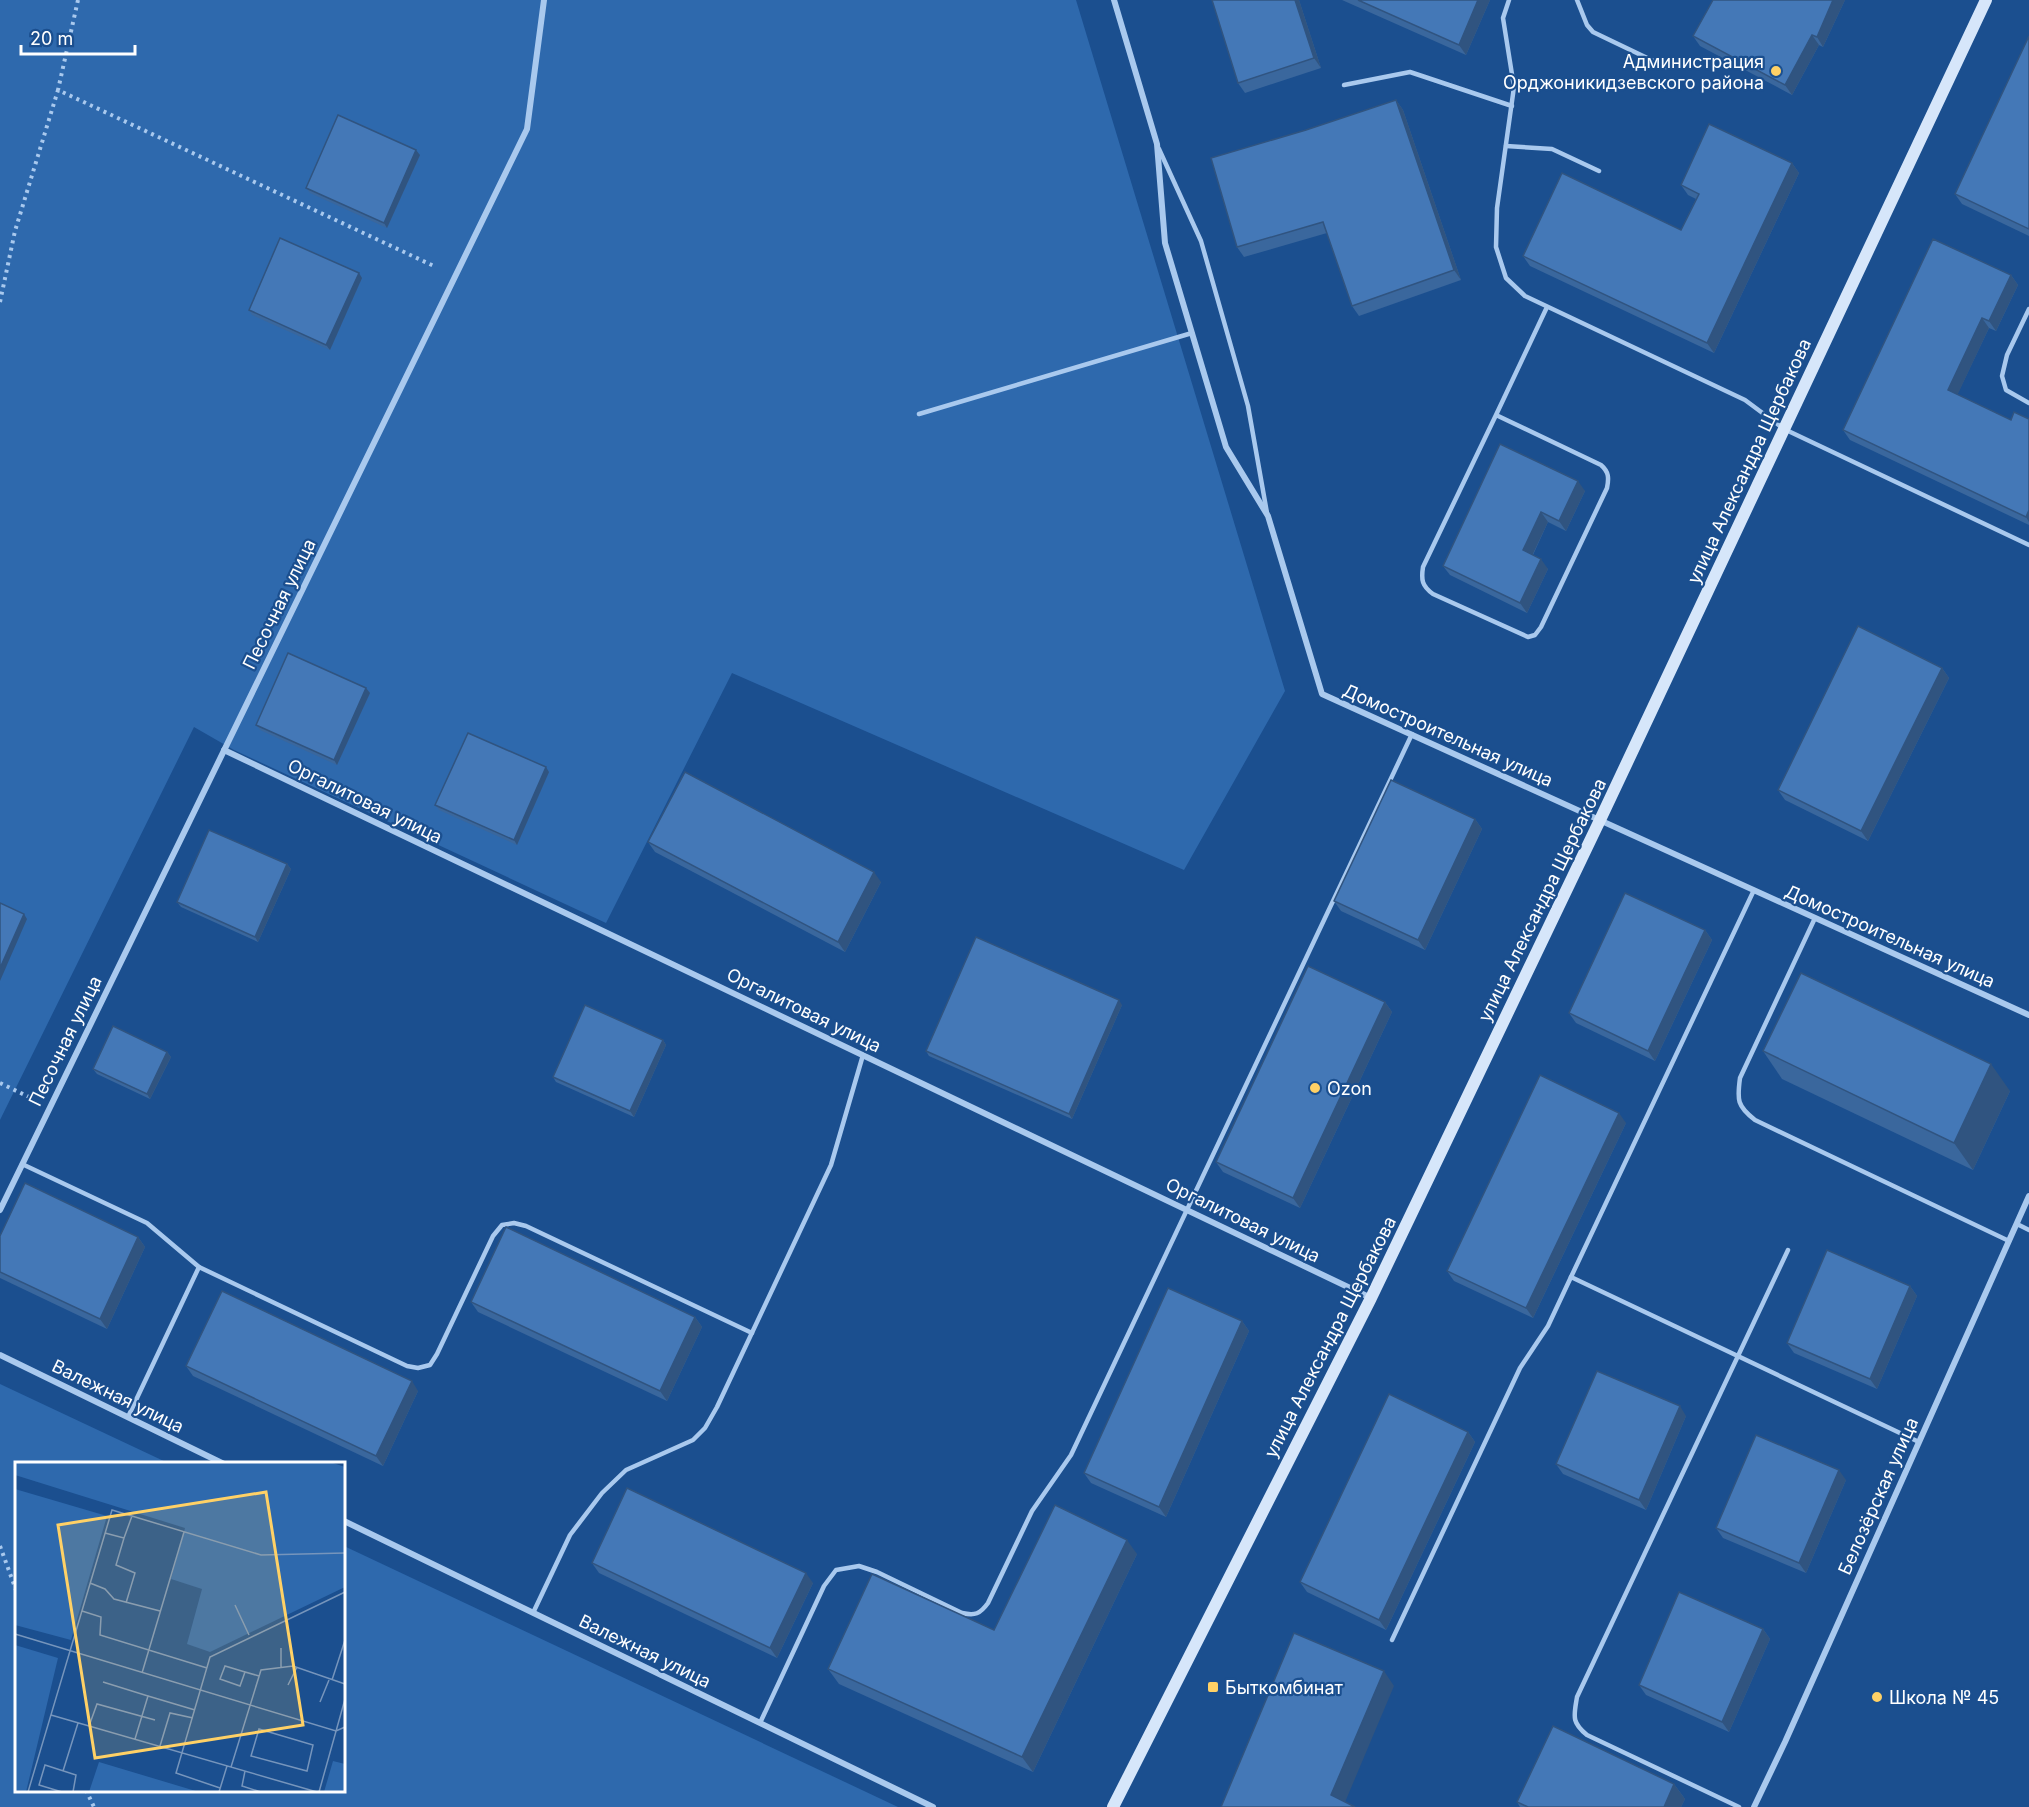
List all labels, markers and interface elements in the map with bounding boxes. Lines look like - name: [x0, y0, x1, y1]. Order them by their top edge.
- scale bar: [21, 18, 135, 56]
- text: 20 m: [30, 28, 73, 49]
- place label: Администрация Орджоникидзевского района: [1503, 51, 1764, 93]
- marker: Администрация Орджоникидзевского района: [1769, 64, 1783, 78]
- street label: улица Александра Щербакова: [1683, 335, 1815, 587]
- street label: Песочная улица: [238, 535, 320, 673]
- street label: Домостроительная улица: [1340, 679, 1556, 791]
- street label: Оргалитовая улица: [284, 754, 446, 848]
- street label: улица Александра Щербакова: [1474, 775, 1610, 1025]
- street label: Домостроительная улица: [1782, 880, 1998, 992]
- street label: Оргалитовая улица: [723, 963, 885, 1057]
- street label: Песочная улица: [24, 972, 106, 1110]
- place label: Ozon: [1327, 1078, 1372, 1099]
- marker: Ozon: [1308, 1081, 1322, 1095]
- street label: Оргалитовая улица: [1162, 1173, 1324, 1267]
- street label: улица Александра Щербакова: [1260, 1213, 1400, 1461]
- street label: Валежная улица: [49, 1355, 187, 1437]
- street label: Белозёрская улица: [1834, 1414, 1922, 1578]
- inset map: [15, 1462, 345, 1792]
- street label: Валежная улица: [576, 1610, 714, 1692]
- place label: Быткомбинат: [1225, 1677, 1344, 1698]
- marker: Быткомбинат: [1206, 1680, 1220, 1694]
- place label: Школа № 45: [1889, 1687, 1999, 1708]
- marker: Школа № 45: [1870, 1690, 1884, 1704]

